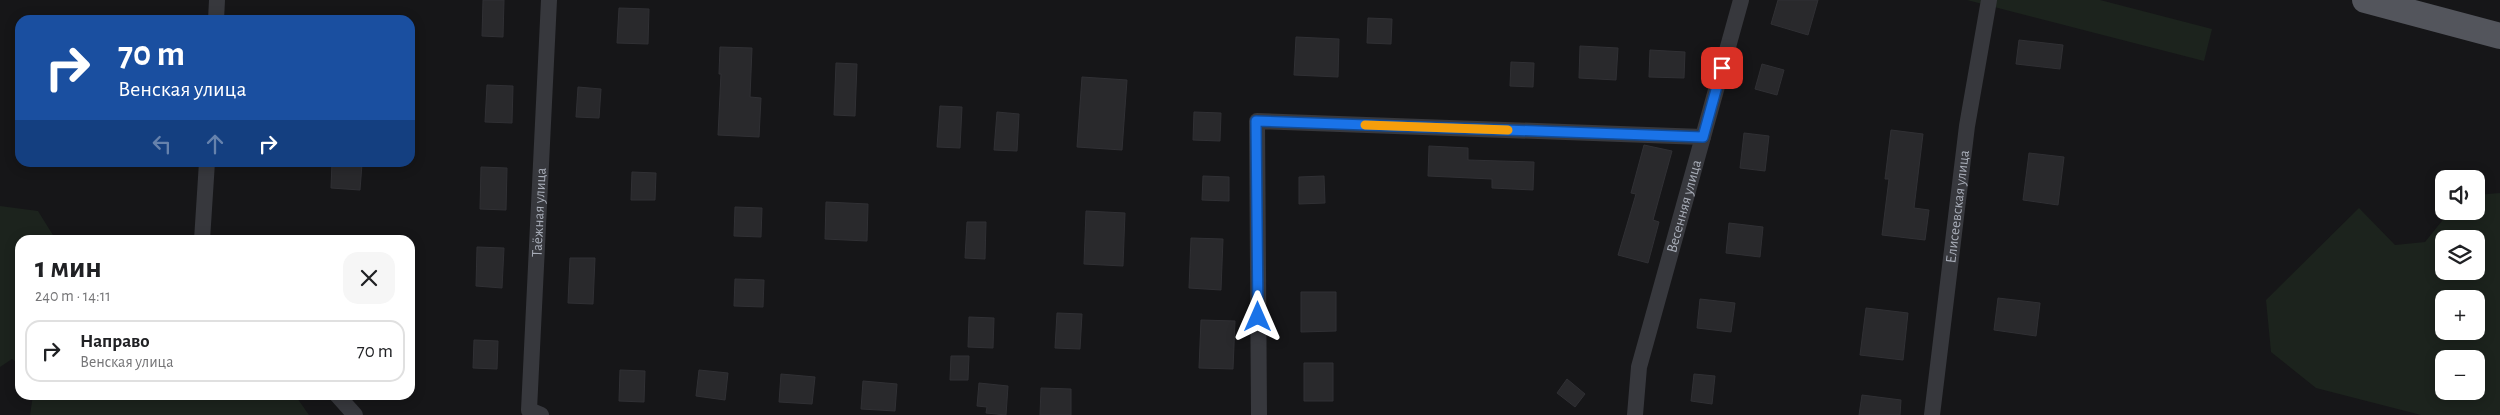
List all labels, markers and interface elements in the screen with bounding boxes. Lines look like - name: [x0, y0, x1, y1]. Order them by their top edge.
- icon: right: [35, 35, 100, 100]
- text: 70 m: [118, 37, 185, 72]
- pin: [1701, 47, 1743, 89]
- icon: arrive: [1708, 54, 1736, 82]
- text: Венская улица: [118, 78, 247, 100]
- icon: left: [148, 130, 176, 158]
- icon: ahead: [201, 130, 229, 158]
- icon: right: [254, 130, 282, 158]
- street label: Елисеевская улица: [1943, 149, 1972, 264]
- street label: Весенняя улица: [1664, 158, 1704, 255]
- street label: Таёжная улица: [529, 167, 549, 257]
- map controls: [2435, 170, 2485, 400]
- button: sound: [2435, 170, 2485, 220]
- button: layers: [2435, 230, 2485, 280]
- button: close: [343, 252, 395, 304]
- text: 1 мин: [35, 253, 102, 283]
- text: 240 m · 14:11: [35, 288, 111, 304]
- position arrow: [1231, 290, 1283, 342]
- button: +: [2435, 290, 2485, 340]
- text: Направо: [80, 332, 150, 351]
- icon: right: [37, 337, 65, 365]
- text: 70 m: [357, 342, 393, 361]
- button: −: [2435, 350, 2485, 400]
- text: Венская улица: [80, 354, 173, 370]

